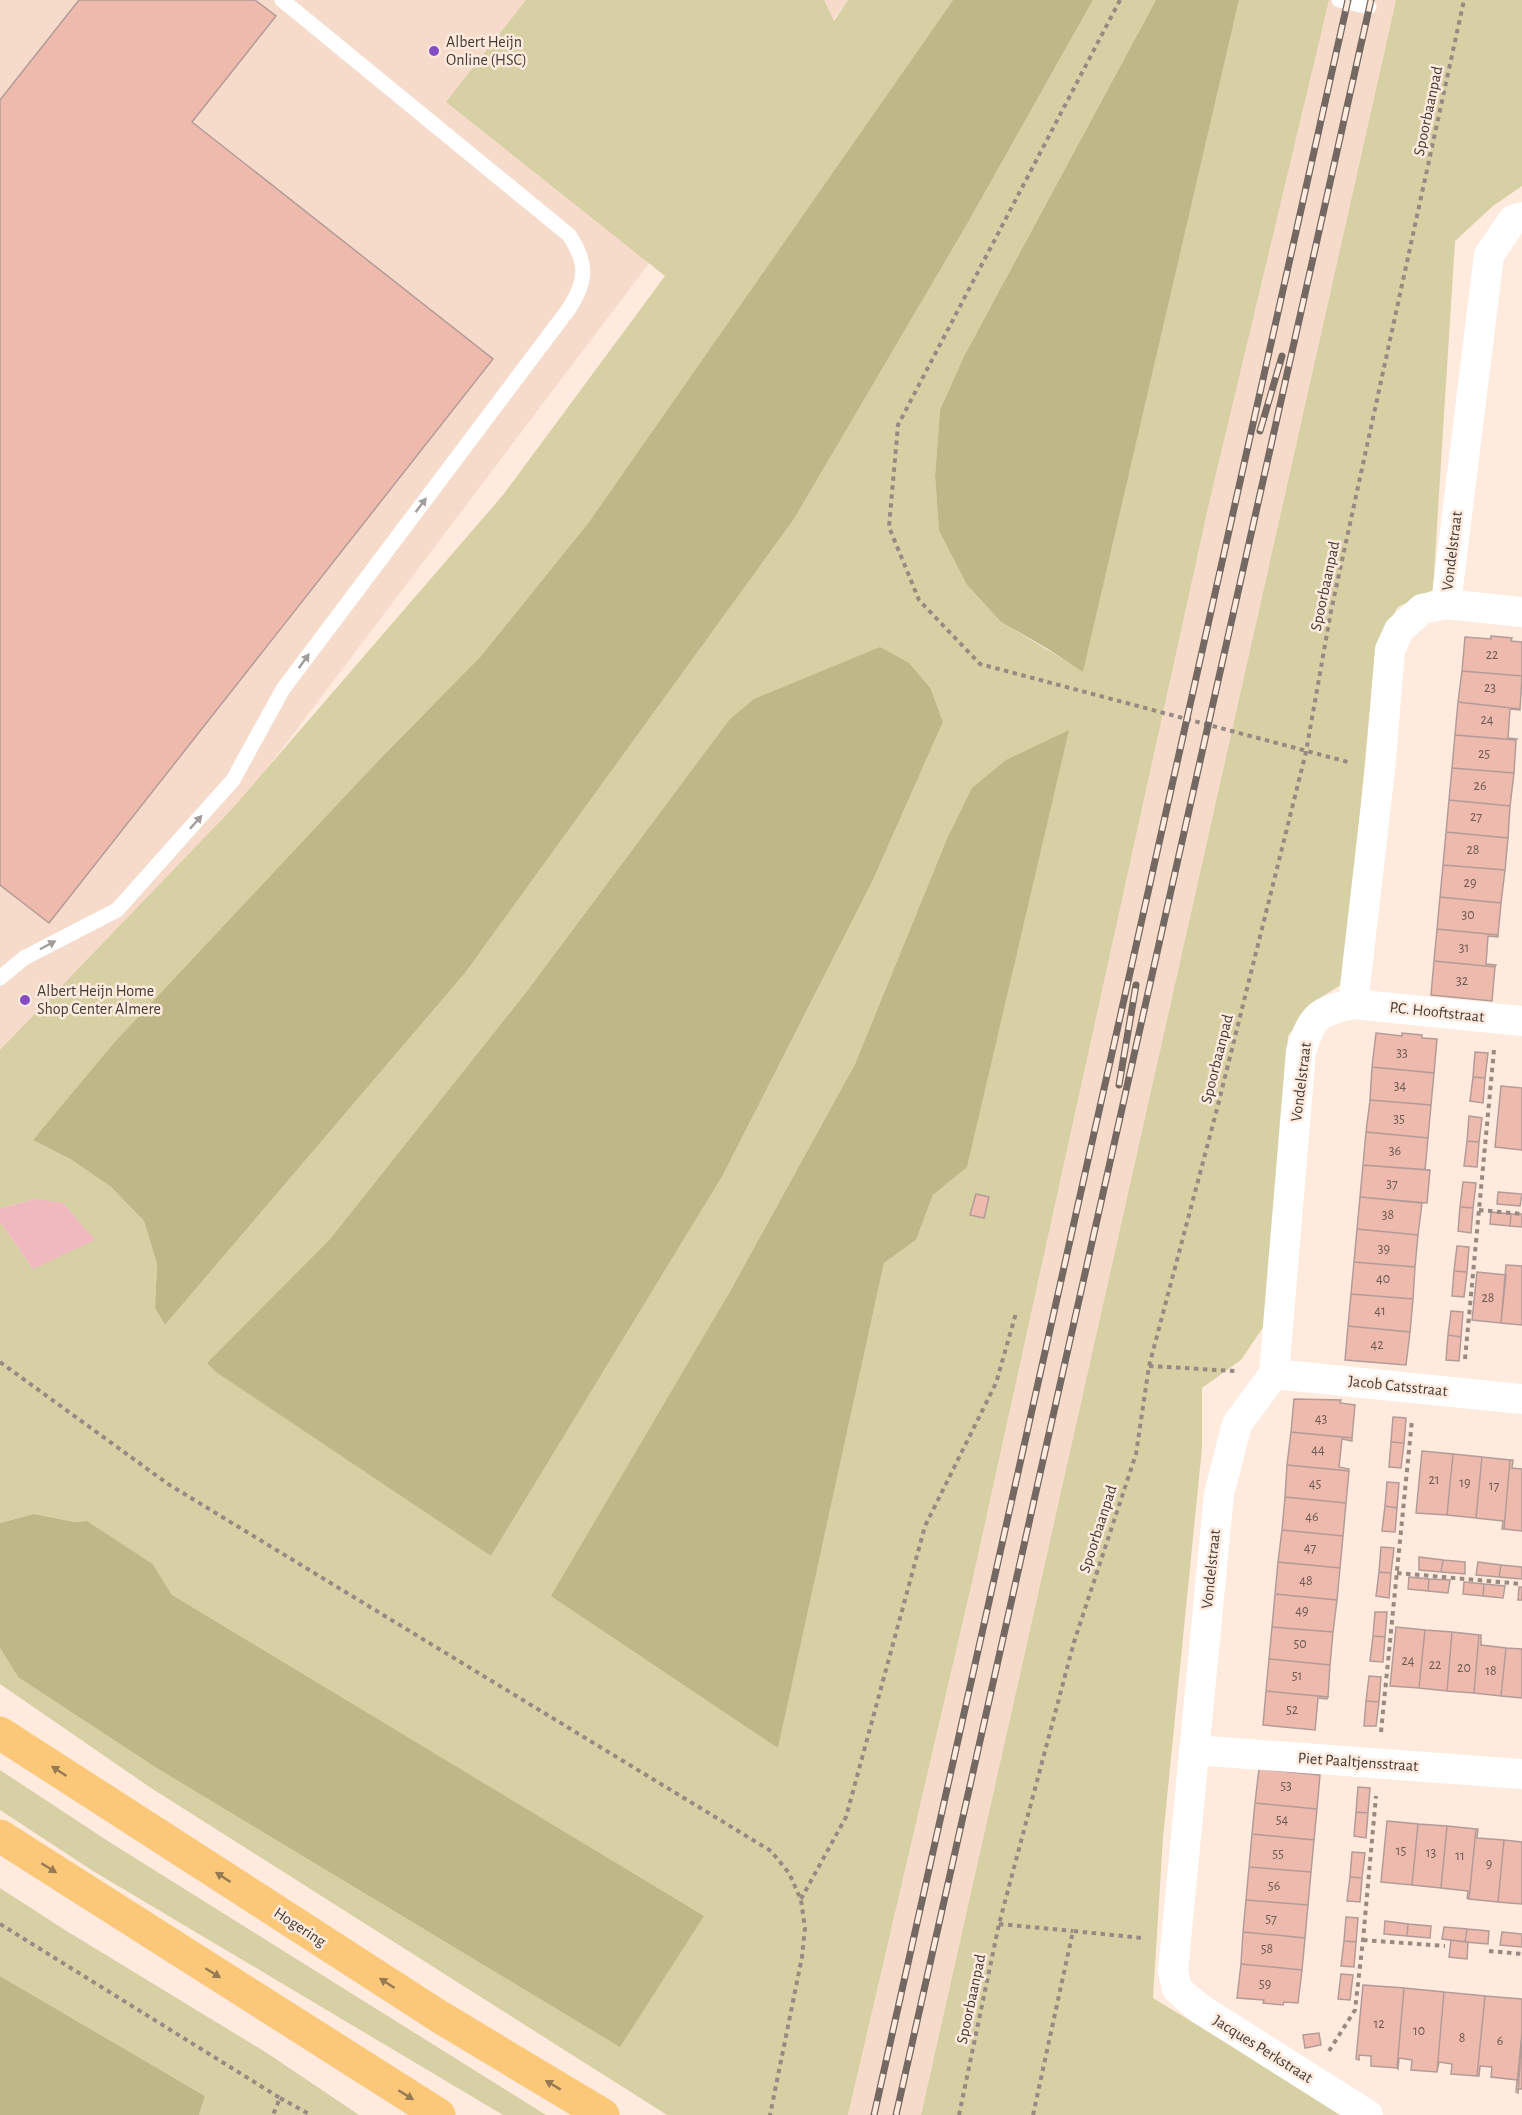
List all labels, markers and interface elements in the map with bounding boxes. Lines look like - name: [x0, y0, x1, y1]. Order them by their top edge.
- place label: Albert Heijn Online (HSC): [446, 34, 527, 68]
- marker: Albert Heijn Online (HSC): [427, 44, 441, 58]
- street label: Spoorbaanpad: [1411, 65, 1445, 157]
- one-way arrow: [414, 498, 426, 513]
- street label: Vondelstraat: [1439, 510, 1465, 592]
- street label: Spoorbaanpad: [1308, 540, 1342, 632]
- house number: 22: [1486, 648, 1498, 662]
- one-way arrow: [297, 654, 309, 669]
- house number: 23: [1484, 681, 1496, 695]
- house number: 24: [1480, 713, 1494, 727]
- house number: 25: [1478, 747, 1490, 761]
- house number: 26: [1474, 779, 1486, 793]
- house number: 27: [1470, 810, 1482, 824]
- one-way arrow: [189, 815, 202, 830]
- house number: 28: [1466, 843, 1480, 857]
- house number: 29: [1464, 876, 1476, 890]
- house number: 30: [1461, 908, 1475, 922]
- one-way arrow: [40, 940, 57, 950]
- house number: 31: [1459, 941, 1469, 955]
- house number: 32: [1456, 974, 1468, 988]
- place label: Albert Heijn Home Shop Center Almere: [37, 983, 161, 1017]
- marker: Albert Heijn Home Shop Center Almere: [18, 993, 32, 1007]
- street label: P.C. Hooftstraat: [1389, 999, 1485, 1025]
- street label: Spoorbaanpad: [1198, 1013, 1236, 1105]
- street label: Vondelstraat: [1288, 1041, 1314, 1123]
- house number: 33: [1396, 1046, 1408, 1060]
- house number: 34: [1394, 1079, 1407, 1093]
- house number: 35: [1393, 1112, 1405, 1126]
- house number: 36: [1389, 1144, 1401, 1158]
- house number: 37: [1386, 1177, 1398, 1191]
- house number: 38: [1382, 1208, 1394, 1222]
- house number: 39: [1378, 1242, 1390, 1256]
- house number: 40: [1376, 1272, 1390, 1286]
- house number: 28: [1481, 1291, 1495, 1305]
- house number: 41: [1374, 1304, 1386, 1318]
- house number: 42: [1370, 1338, 1384, 1352]
- street label: Jacob Catsstraat: [1348, 1373, 1448, 1399]
- house number: 43: [1315, 1412, 1327, 1426]
- house number: 44: [1311, 1443, 1325, 1457]
- house number: 21: [1428, 1473, 1440, 1487]
- house number: 19: [1459, 1476, 1471, 1490]
- house number: 45: [1309, 1477, 1321, 1491]
- house number: 17: [1489, 1479, 1499, 1493]
- street label: Spoorbaanpad: [1076, 1483, 1120, 1575]
- house number: 46: [1305, 1510, 1319, 1524]
- street label: Vondelstraat: [1199, 1528, 1223, 1610]
- house number: 47: [1304, 1541, 1316, 1555]
- house number: 48: [1299, 1574, 1313, 1588]
- house number: 49: [1295, 1604, 1309, 1618]
- house number: 50: [1293, 1637, 1307, 1651]
- house number: 24: [1401, 1654, 1415, 1668]
- house number: 22: [1429, 1658, 1441, 1672]
- house number: 20: [1457, 1661, 1471, 1675]
- house number: 18: [1485, 1664, 1497, 1678]
- house number: 51: [1292, 1669, 1302, 1683]
- house number: 52: [1286, 1703, 1298, 1717]
- street label: Piet Paaltjensstraat: [1297, 1750, 1419, 1775]
- one-way arrow: [51, 1766, 68, 1777]
- house number: 53: [1280, 1779, 1292, 1793]
- house number: 54: [1276, 1813, 1289, 1827]
- house number: 15: [1396, 1844, 1406, 1858]
- house number: 13: [1426, 1846, 1437, 1860]
- house number: 55: [1272, 1847, 1284, 1861]
- house number: 11: [1455, 1849, 1465, 1863]
- house number: 9: [1486, 1857, 1492, 1871]
- one-way arrow: [41, 1863, 57, 1874]
- one-way arrow: [215, 1872, 231, 1883]
- house number: 56: [1268, 1879, 1280, 1893]
- street label: Hogering: [271, 1904, 329, 1950]
- house number: 57: [1265, 1912, 1277, 1926]
- house number: 58: [1261, 1942, 1273, 1956]
- street label: Spoorbaanpad: [954, 1953, 988, 2045]
- one-way arrow: [205, 1967, 221, 1979]
- house number: 59: [1259, 1977, 1271, 1991]
- one-way arrow: [379, 1978, 395, 1989]
- street label: Jacques Perkstraat: [1210, 2012, 1316, 2086]
- house number: 12: [1373, 2017, 1385, 2031]
- house number: 10: [1413, 2024, 1425, 2038]
- house number: 8: [1459, 2031, 1465, 2045]
- house number: 6: [1497, 2034, 1503, 2048]
- one-way arrow: [544, 2080, 561, 2090]
- one-way arrow: [398, 2089, 414, 2100]

